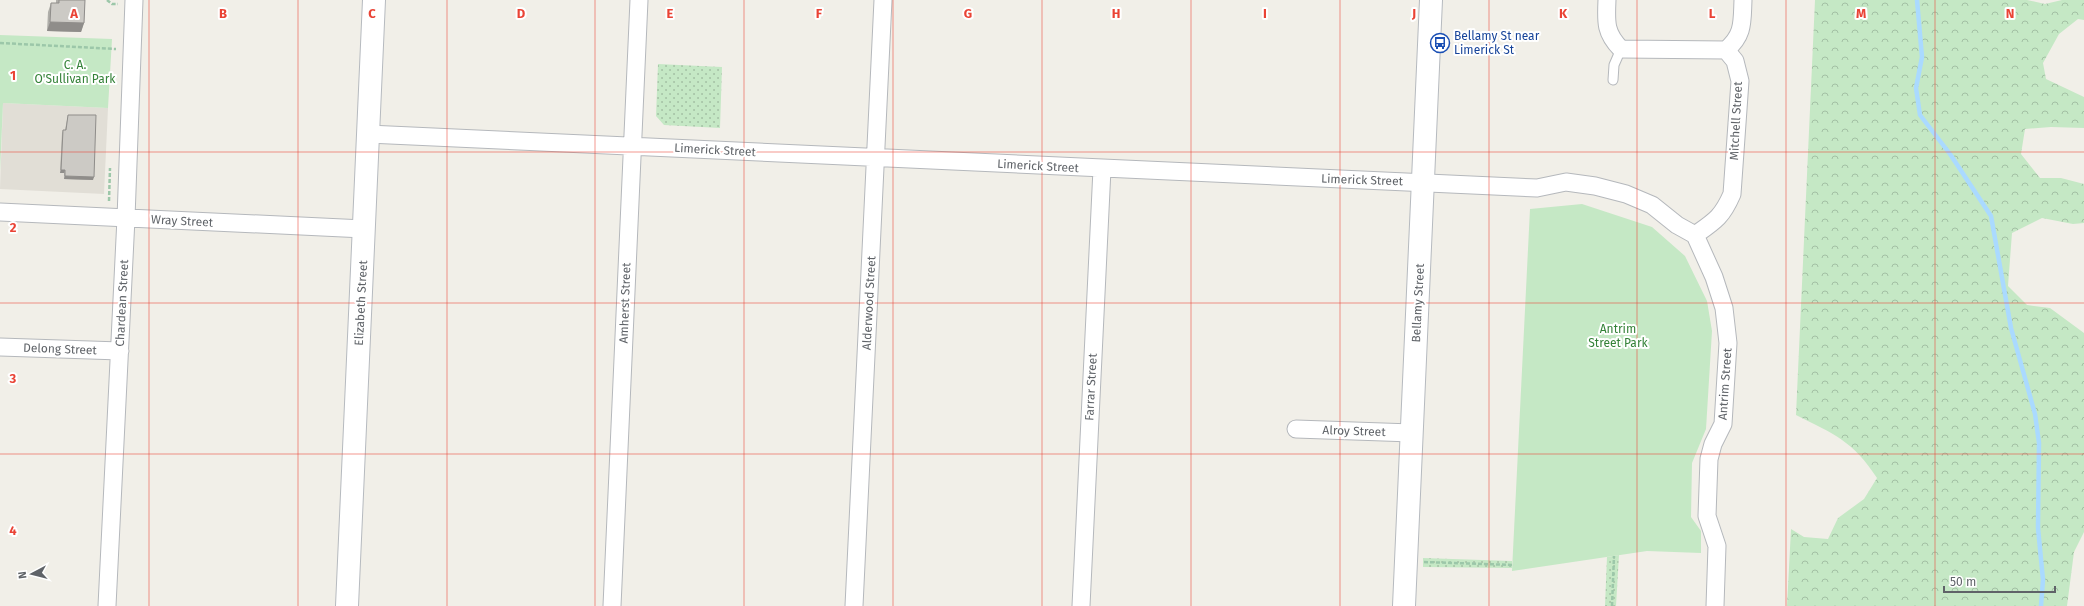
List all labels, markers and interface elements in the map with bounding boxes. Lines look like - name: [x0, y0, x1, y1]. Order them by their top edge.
- text: A: [69, 6, 78, 21]
- text: B: [219, 6, 227, 21]
- text: C: [368, 6, 376, 21]
- text: D: [517, 6, 526, 21]
- text: E: [667, 6, 674, 21]
- text: F: [816, 6, 823, 21]
- text: G: [964, 6, 972, 21]
- text: H: [1112, 6, 1120, 21]
- text: I: [1263, 6, 1267, 21]
- text: J: [1411, 6, 1416, 21]
- text: K: [1559, 6, 1568, 21]
- text: L: [1709, 6, 1716, 21]
- text: M: [1856, 6, 1866, 21]
- text: N: [2006, 6, 2014, 21]
- place label: Bellamy St near Limerick St: [1454, 29, 1540, 57]
- bus stop icon: Bellamy St near Limerick St: [1429, 32, 1451, 54]
- park label: C. A. O'Sullivan Park: [35, 58, 116, 86]
- text: 1: [10, 68, 16, 83]
- street label: Mitchell Street: [1727, 81, 1745, 161]
- street label: Limerick Street: [674, 141, 757, 159]
- street label: Limerick Street: [997, 157, 1080, 175]
- street label: Limerick Street: [1321, 172, 1404, 188]
- street label: Wray Street: [151, 212, 214, 230]
- text: 2: [10, 220, 17, 235]
- street label: Alderwood Street: [860, 255, 878, 350]
- street label: Chardean Street: [113, 258, 131, 347]
- street label: Elizabeth Street: [352, 259, 370, 346]
- street label: Amherst Street: [617, 262, 633, 344]
- street label: Bellamy Street: [1409, 262, 1427, 343]
- park label: Antrim Street Park: [1588, 322, 1649, 350]
- street label: Delong Street: [23, 341, 98, 357]
- street label: Antrim Street: [1715, 347, 1735, 421]
- street label: Farrar Street: [1082, 352, 1100, 421]
- text: 3: [9, 371, 17, 386]
- street label: Alroy Street: [1322, 423, 1387, 439]
- text: 4: [9, 523, 17, 538]
- north arrow: [12, 554, 52, 594]
- scale bar: [1944, 568, 2055, 594]
- text: N: [16, 571, 29, 580]
- text: 50 m: [1950, 575, 1976, 589]

